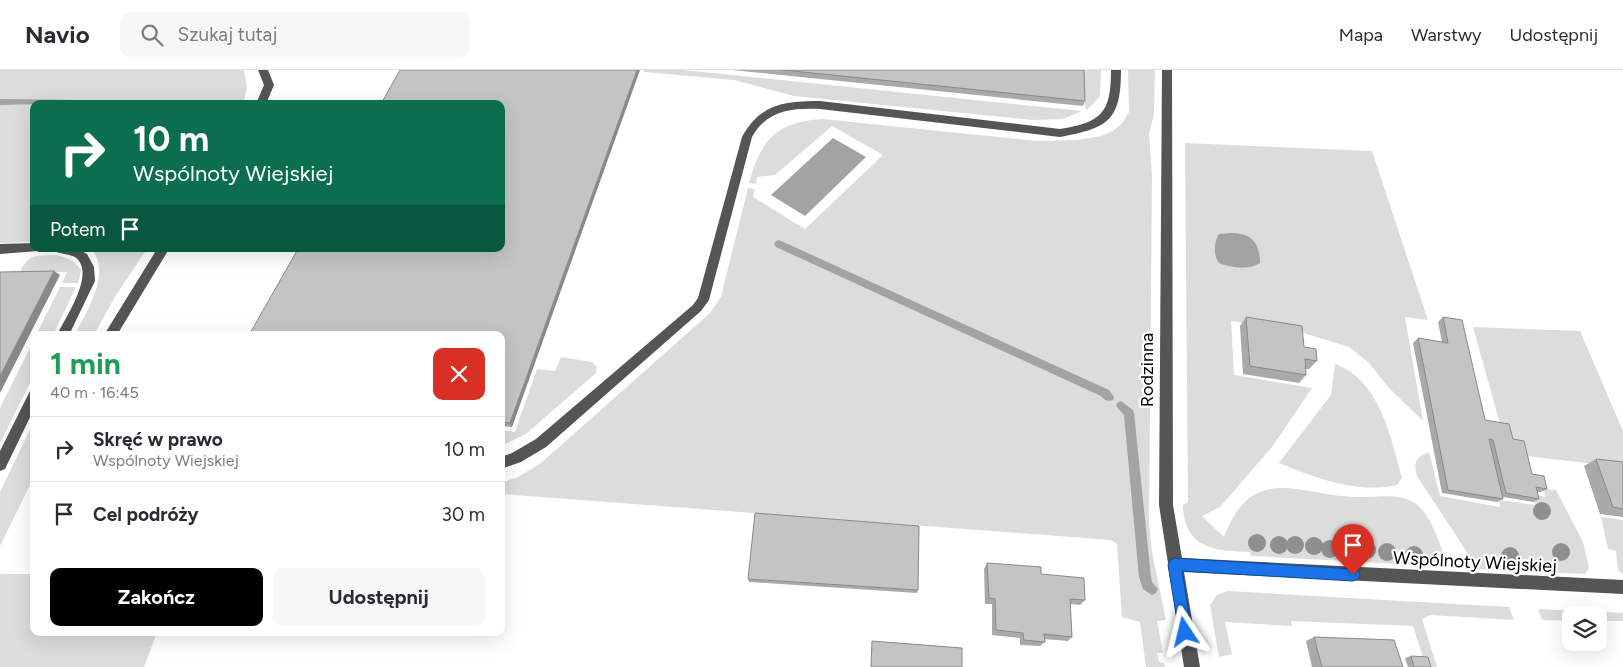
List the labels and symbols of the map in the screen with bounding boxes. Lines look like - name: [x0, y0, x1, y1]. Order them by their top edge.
- street label: Rodzinna: [1136, 333, 1158, 407]
- pin: [1332, 524, 1374, 575]
- street label: Wspólnoty Wiejskiej: [1393, 547, 1557, 577]
- position arrow: [1158, 605, 1210, 657]

